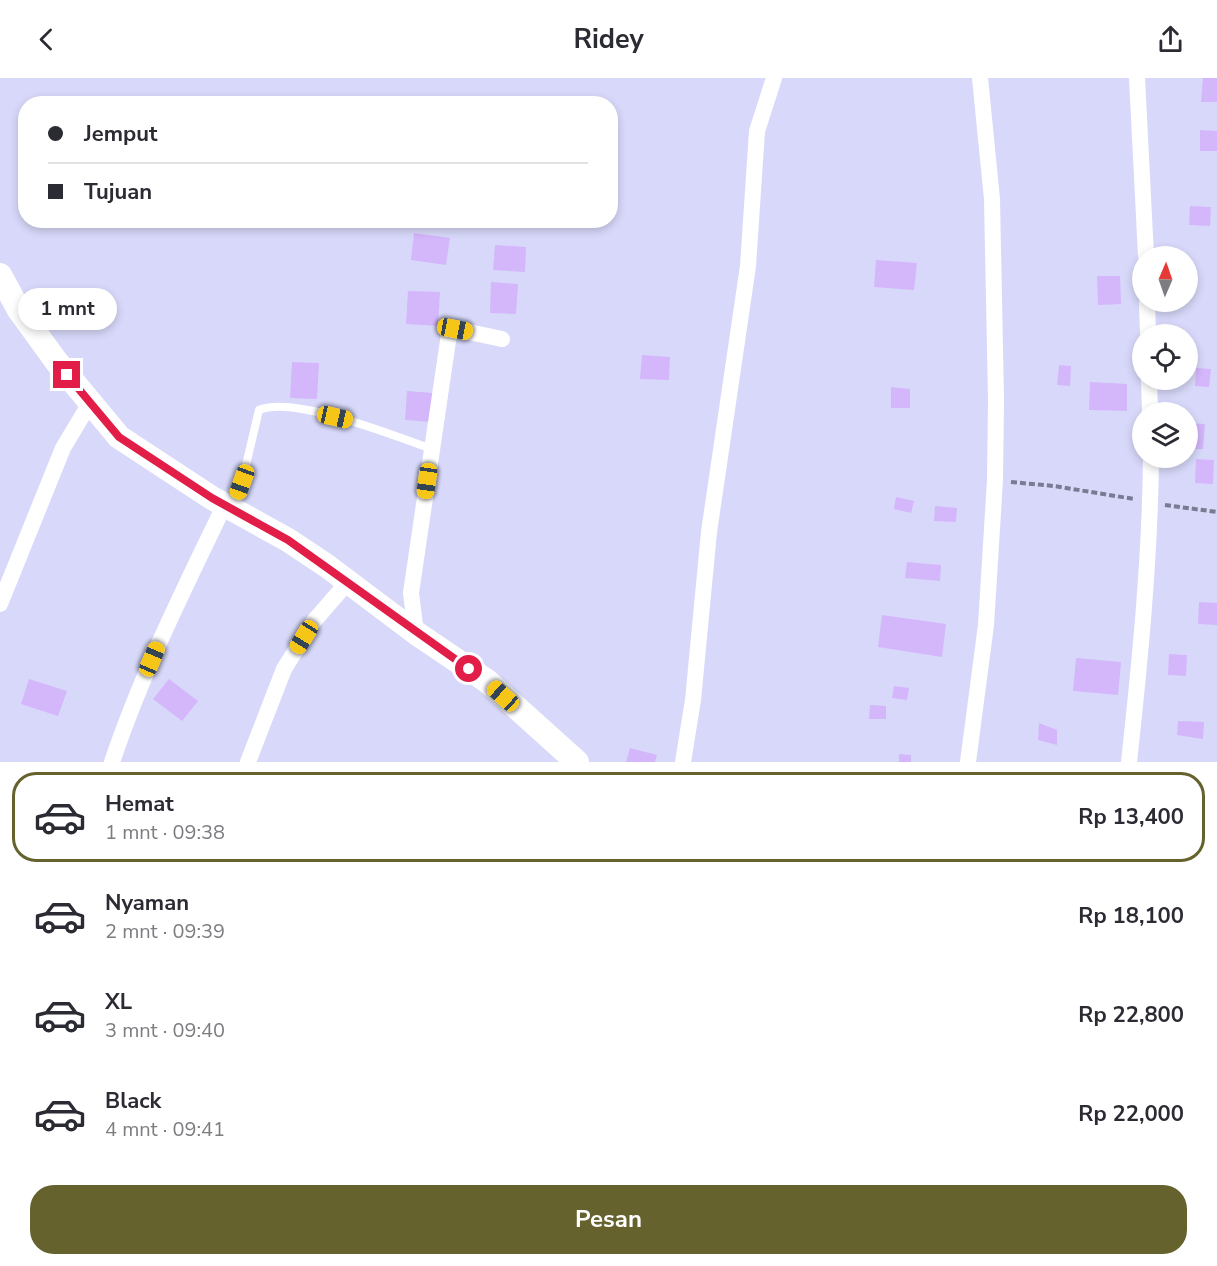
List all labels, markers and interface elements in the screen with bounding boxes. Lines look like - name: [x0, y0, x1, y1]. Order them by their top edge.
- text: Ridey: [573, 21, 644, 58]
- icon: back: [30, 23, 63, 56]
- icon: share: [1154, 23, 1187, 56]
- text: Jemput: [84, 119, 157, 149]
- text: Tujuan: [84, 177, 152, 207]
- north arrow: [1132, 246, 1198, 312]
- map controls: [1132, 246, 1198, 468]
- callout: 1 mnt: [17, 288, 116, 330]
- text: 1 mnt: [40, 295, 95, 322]
- car: [436, 317, 474, 341]
- button: locate: [1132, 324, 1198, 390]
- route end: [53, 361, 80, 388]
- button: layers: [1132, 402, 1198, 468]
- car: [315, 404, 355, 430]
- car: [227, 462, 257, 502]
- car: [416, 462, 438, 500]
- car: [287, 617, 321, 657]
- car: [137, 639, 167, 679]
- route start: [455, 655, 482, 682]
- car: [484, 677, 522, 715]
- text: Hemat: [105, 789, 174, 819]
- icon: car: [33, 790, 87, 844]
- text: Rp 13,400: [1078, 802, 1184, 832]
- text: 1 mnt · 09:38: [105, 819, 225, 846]
- text: Nyaman: [105, 888, 189, 918]
- icon: car: [33, 889, 87, 943]
- text: Rp 18,100: [1078, 901, 1184, 931]
- text: 2 mnt · 09:39: [105, 918, 225, 945]
- text: XL: [105, 987, 132, 1017]
- icon: car: [33, 988, 87, 1042]
- text: Rp 22,800: [1078, 1000, 1184, 1030]
- text: 3 mnt · 09:40: [105, 1017, 225, 1044]
- text: Black: [105, 1086, 161, 1116]
- icon: car: [33, 1087, 87, 1141]
- text: Rp 22,000: [1078, 1099, 1184, 1129]
- text: 4 mnt · 09:41: [105, 1116, 225, 1143]
- button: Pesan: [30, 1185, 1187, 1254]

